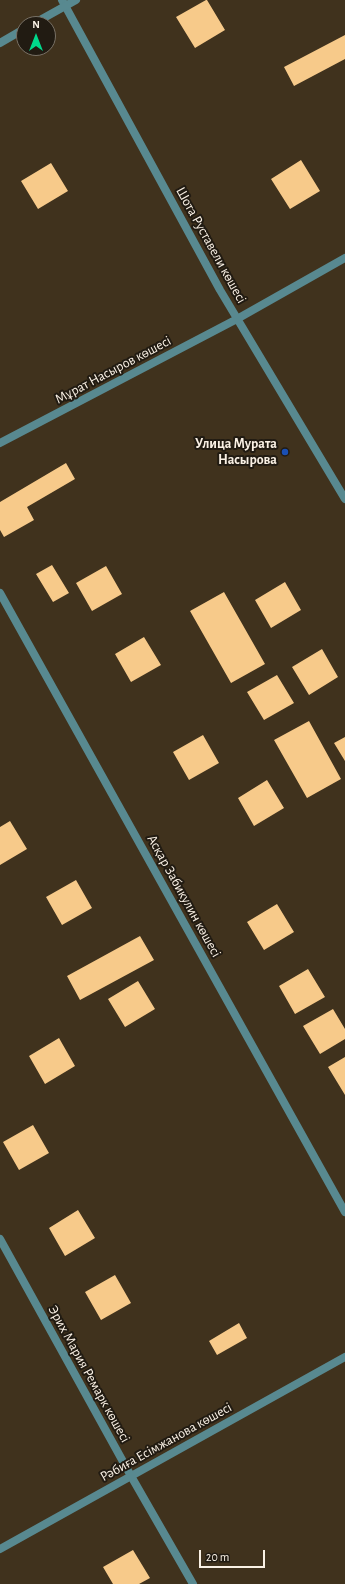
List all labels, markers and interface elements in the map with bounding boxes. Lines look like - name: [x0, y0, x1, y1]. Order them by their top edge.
- north arrow: [16, 16, 56, 56]
- text: N: [32, 19, 40, 30]
- street label: Шота Руставели көшесі: [172, 184, 250, 306]
- street label: Мұрат Насыров көшесі: [52, 332, 174, 408]
- place label: Улица Мурата Насырова: [195, 436, 277, 468]
- marker: Улица Мурата Насырова: [280, 447, 290, 457]
- street label: Асқар Забикулин көшесі: [143, 832, 225, 960]
- street label: Эрих Мария Ремарк көшесі: [44, 1302, 134, 1446]
- street label: Рәбиға Есімжанова көшесі: [97, 1399, 235, 1485]
- scale bar: [201, 1542, 267, 1568]
- text: 20 m: [206, 1551, 229, 1563]

